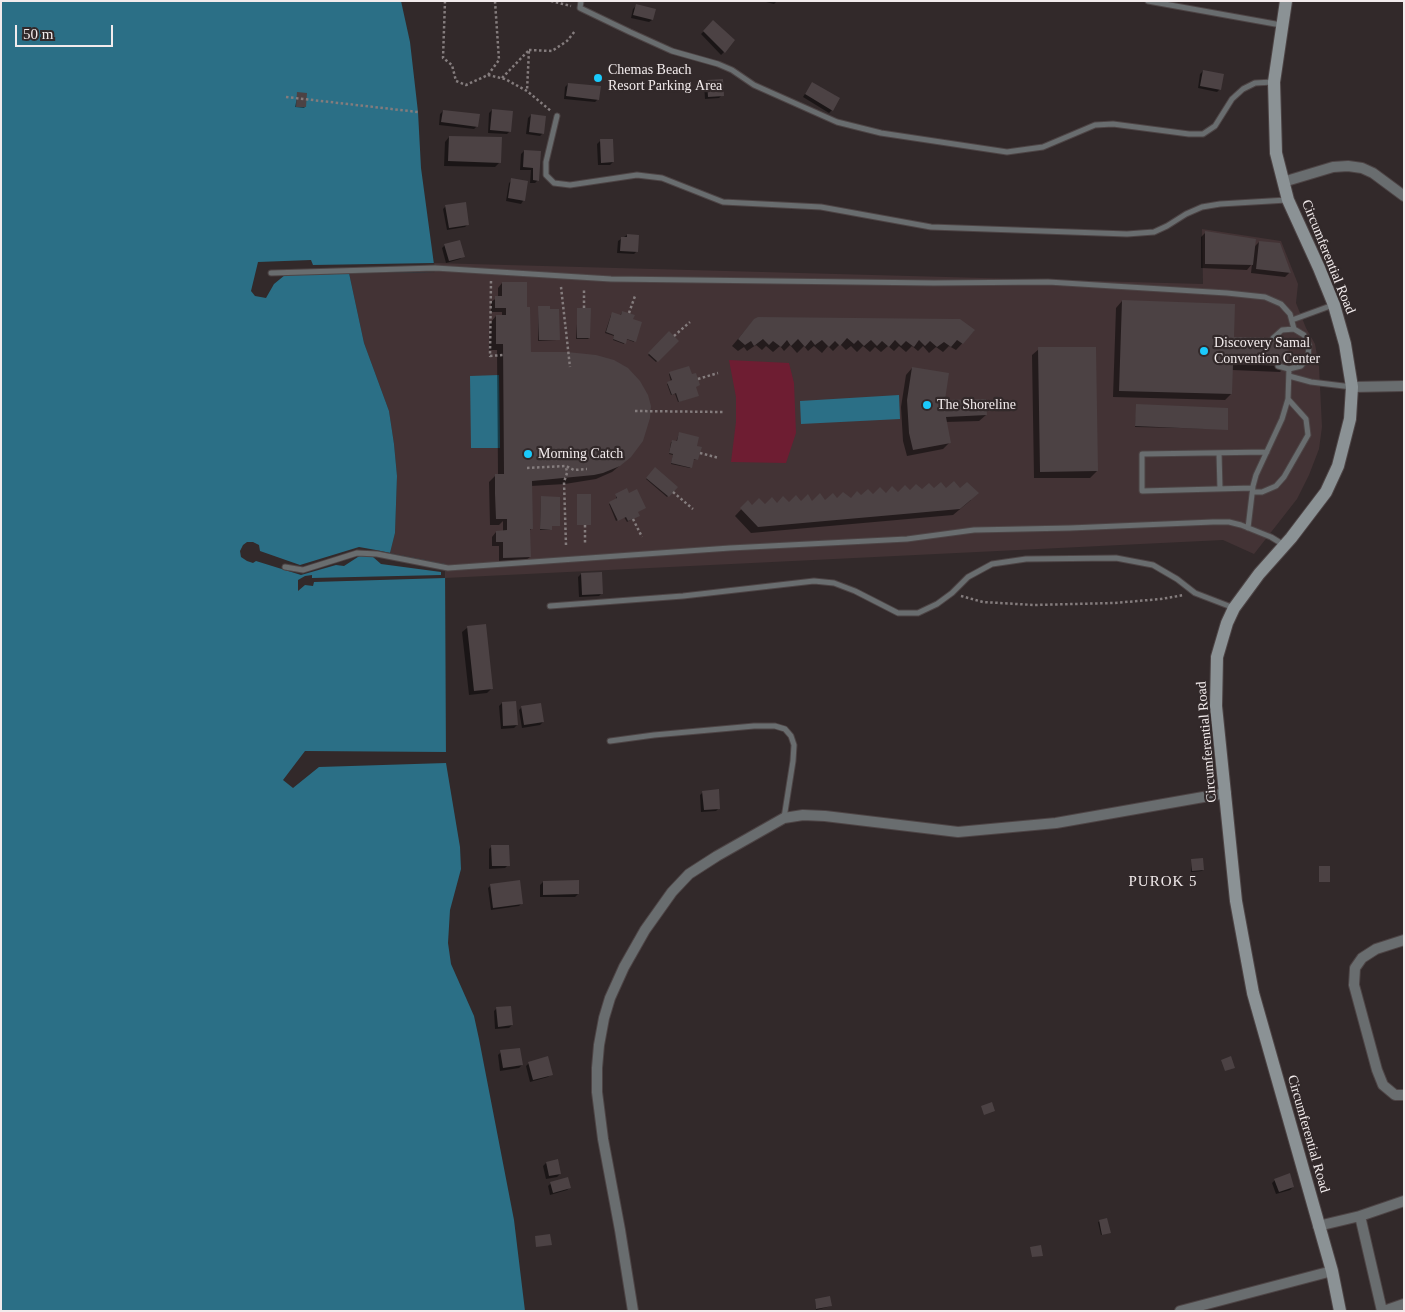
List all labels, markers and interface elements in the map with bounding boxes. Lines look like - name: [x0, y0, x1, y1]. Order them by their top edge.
- scale bar: [18, 15, 115, 47]
- text: 50 m: [23, 26, 53, 42]
- place label: Chemas Beach Resort Parking Area: [608, 62, 722, 94]
- marker: Chemas Beach Resort Parking Area: [592, 72, 604, 84]
- street label: Circumferential Road: [1297, 197, 1359, 317]
- place label: Discovery Samal Convention Center: [1214, 335, 1320, 368]
- marker: Discovery Samal Convention Center: [1198, 345, 1210, 357]
- place label: The Shoreline: [937, 397, 1016, 413]
- marker: The Shoreline: [921, 399, 933, 411]
- place label: Morning Catch: [538, 446, 623, 462]
- marker: Morning Catch: [522, 448, 534, 460]
- street label: Circumferential Road: [1193, 681, 1221, 803]
- district label: PUROK 5: [1128, 873, 1198, 891]
- street label: Circumferential Road: [1283, 1073, 1333, 1195]

